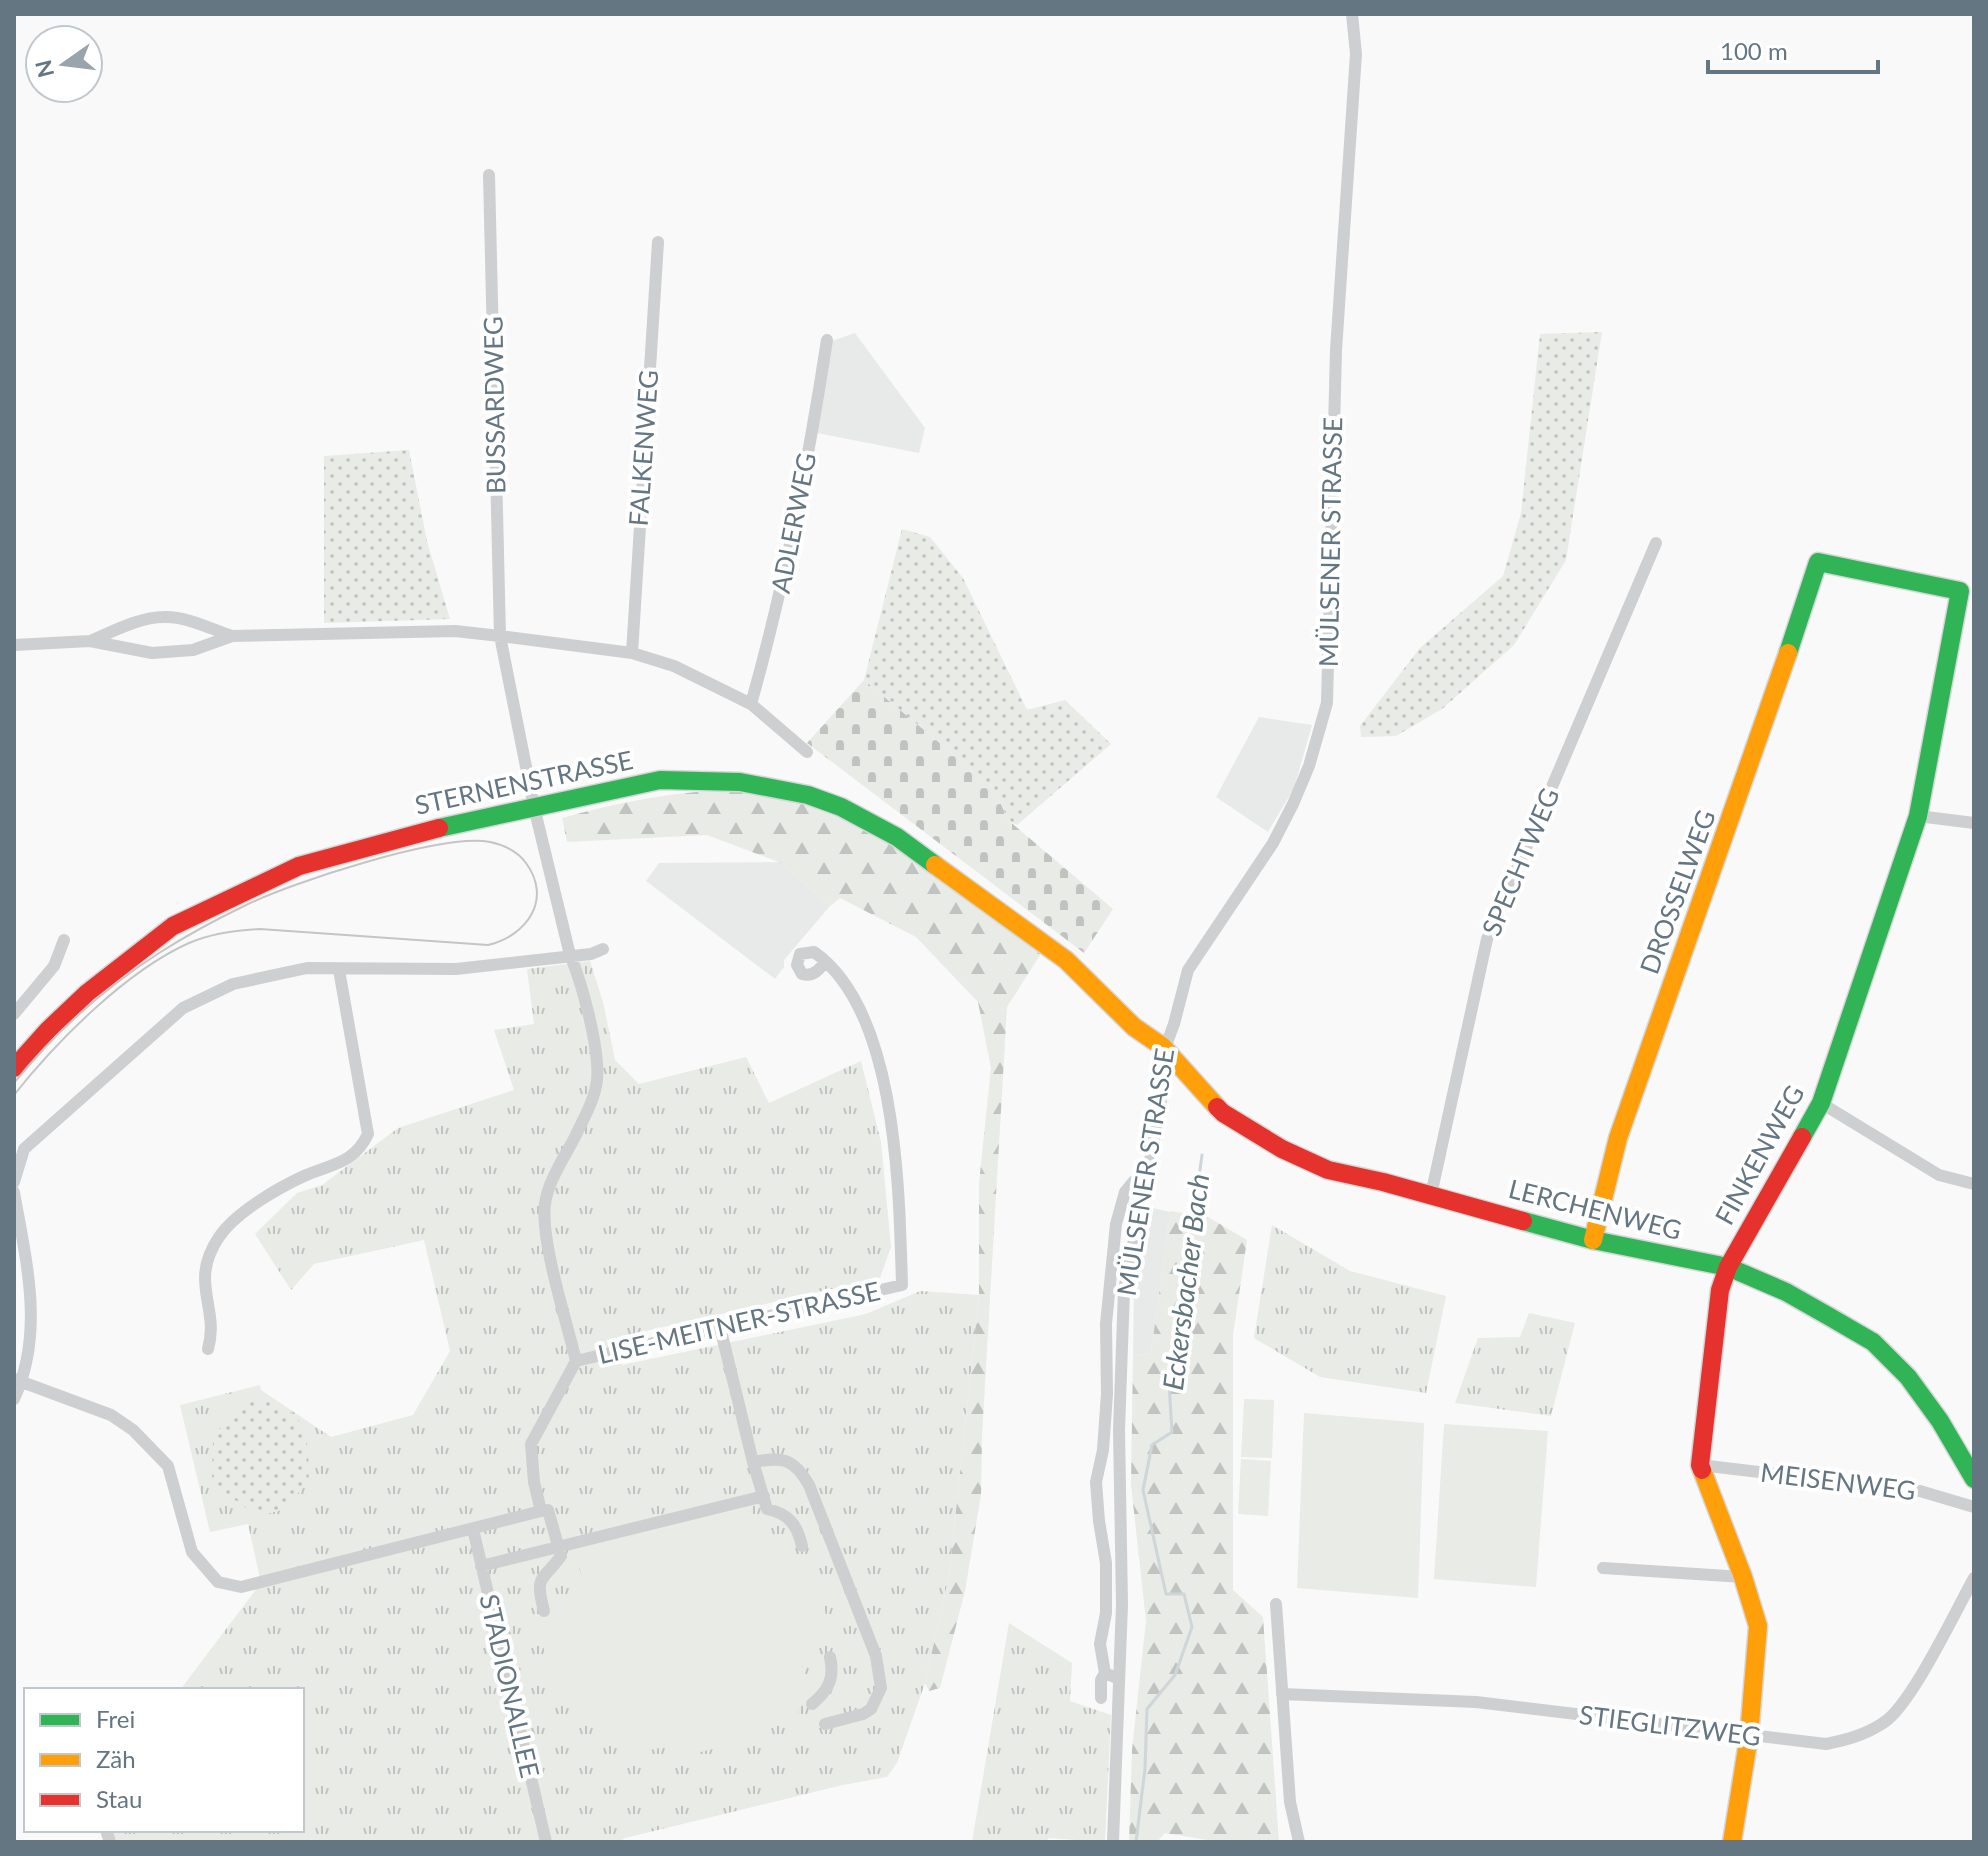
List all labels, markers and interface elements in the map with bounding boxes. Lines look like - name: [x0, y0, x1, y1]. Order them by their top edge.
- north arrow: [24, 24, 104, 104]
- scale bar: [1708, 24, 1878, 74]
- text: 100 m: [1720, 36, 1788, 65]
- text: N: [29, 57, 59, 80]
- street label: BUSSARDWEG: [476, 316, 512, 494]
- street label: FALKENWEG: [622, 369, 664, 527]
- street label: MÜLSENER STRASSE: [1312, 417, 1348, 667]
- street label: ADLERWEG: [764, 450, 822, 596]
- street label: STERNENSTRASSE: [412, 743, 636, 821]
- street label: SPECHTWEG: [1475, 783, 1566, 940]
- street label: DROSSELWEG: [1633, 805, 1722, 978]
- street label: MÜLSENER STRASSE: [1110, 1046, 1180, 1298]
- street label: FINKENWEG: [1708, 1079, 1811, 1230]
- water label: Eckersbacher Bach: [1155, 1172, 1215, 1392]
- street label: LERCHENWEG: [1505, 1172, 1685, 1246]
- street label: LISE-MEITNER-STRASSE: [595, 1274, 883, 1370]
- street label: MEISENWEG: [1759, 1456, 1917, 1506]
- street label: STADIONALLEE: [473, 1591, 547, 1781]
- legend: [24, 1688, 304, 1832]
- street label: STIEGLITZWEG: [1578, 1698, 1763, 1752]
- text: Frei: [96, 1704, 135, 1733]
- text: Zäh: [96, 1744, 136, 1773]
- text: Stau: [96, 1784, 142, 1813]

